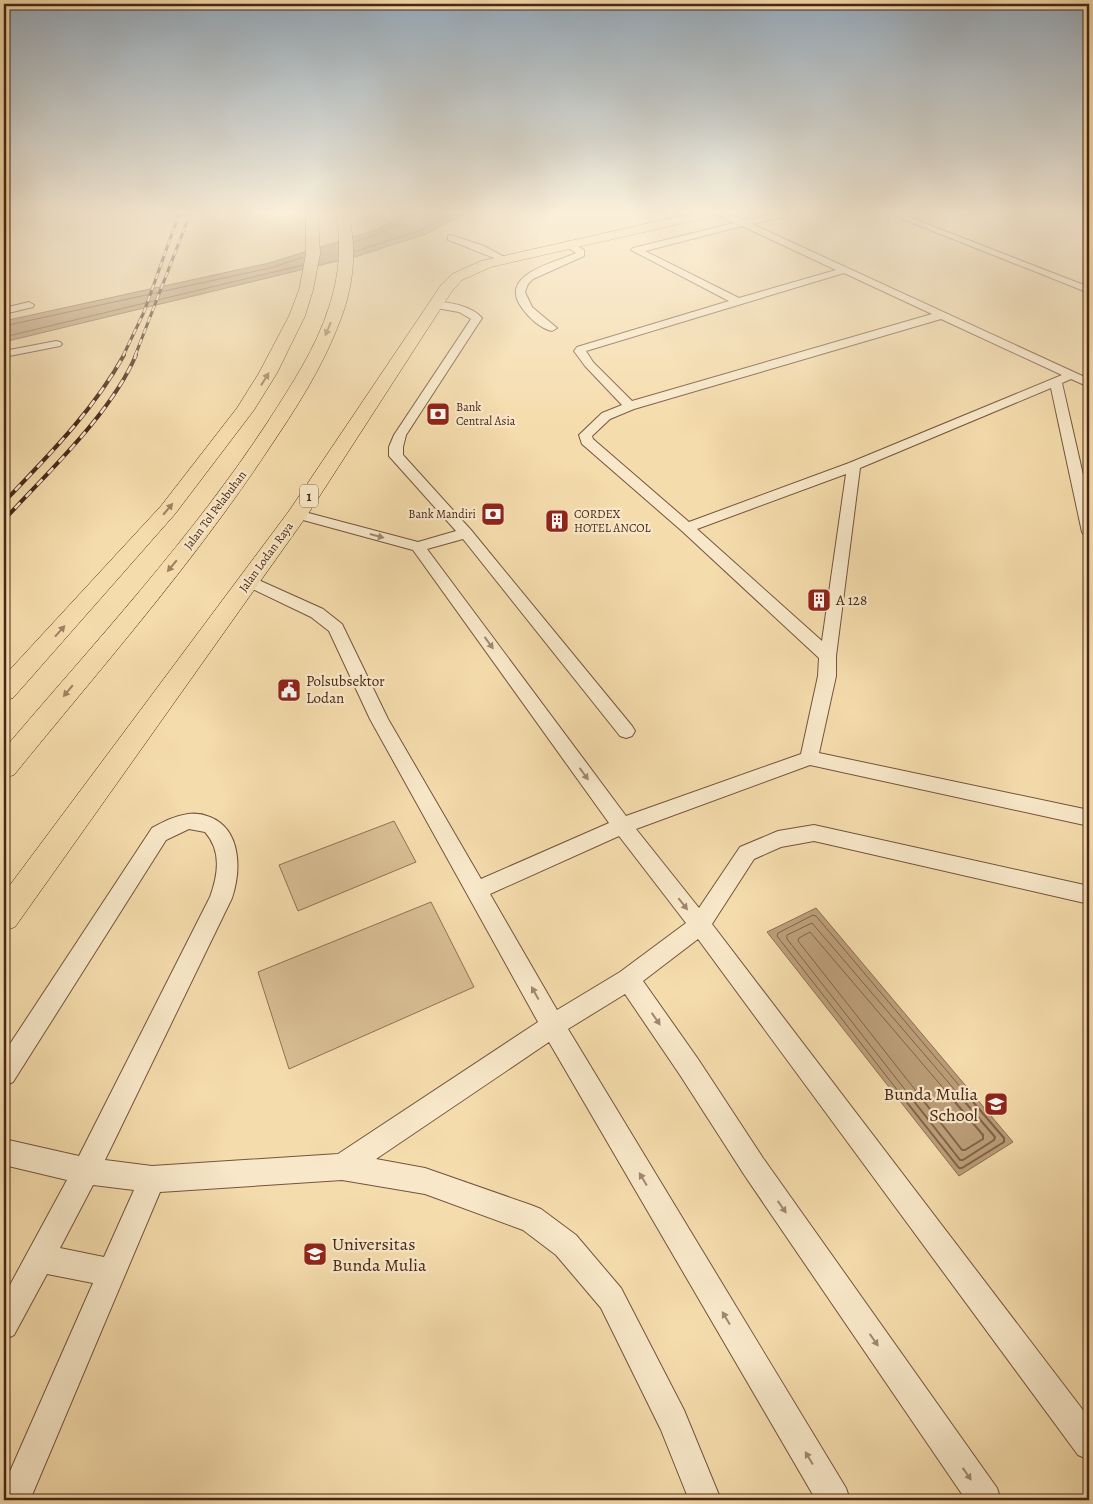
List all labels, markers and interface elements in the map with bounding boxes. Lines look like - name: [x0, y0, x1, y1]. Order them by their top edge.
- one-way arrow: [323, 322, 331, 336]
- one-way arrow: [260, 372, 269, 385]
- place label: Bank Central Asia: [456, 399, 516, 429]
- bank icon: Bank Central Asia: [425, 401, 451, 427]
- street label: Jalan Tol Pelabuhan: [180, 467, 250, 553]
- road number: 1: [300, 484, 318, 508]
- bank icon: Bank Mandiri: [480, 501, 506, 527]
- one-way arrow: [163, 503, 174, 516]
- place label: Bank Mandiri: [408, 506, 476, 522]
- place label: CORDEX HOTEL ANCOL: [574, 506, 652, 536]
- building icon: CORDEX HOTEL ANCOL: [544, 508, 570, 534]
- street label: Jalan Lodan Raya: [235, 518, 297, 595]
- one-way arrow: [369, 532, 384, 540]
- one-way arrow: [166, 560, 177, 573]
- building icon: A 128: [806, 587, 832, 613]
- place label: A 128: [835, 590, 867, 610]
- one-way arrow: [54, 625, 66, 637]
- one-way arrow: [483, 636, 494, 649]
- place label: Polsubsektor Lodan: [306, 671, 385, 708]
- public building icon: Polsubsektor Lodan: [276, 677, 302, 703]
- one-way arrow: [62, 685, 73, 698]
- one-way arrow: [579, 768, 589, 781]
- one-way arrow: [678, 897, 689, 910]
- one-way arrow: [530, 987, 539, 1000]
- one-way arrow: [651, 1013, 661, 1026]
- place label: Bunda Mulia School: [884, 1082, 979, 1127]
- school or university icon: Bunda Mulia School: [983, 1091, 1009, 1117]
- one-way arrow: [639, 1172, 648, 1185]
- one-way arrow: [777, 1200, 787, 1214]
- place label: Universitas Bunda Mulia: [332, 1232, 427, 1277]
- school or university icon: Universitas Bunda Mulia: [302, 1241, 328, 1267]
- one-way arrow: [722, 1312, 731, 1325]
- one-way arrow: [869, 1334, 879, 1347]
- one-way arrow: [805, 1451, 813, 1466]
- one-way arrow: [962, 1467, 972, 1481]

